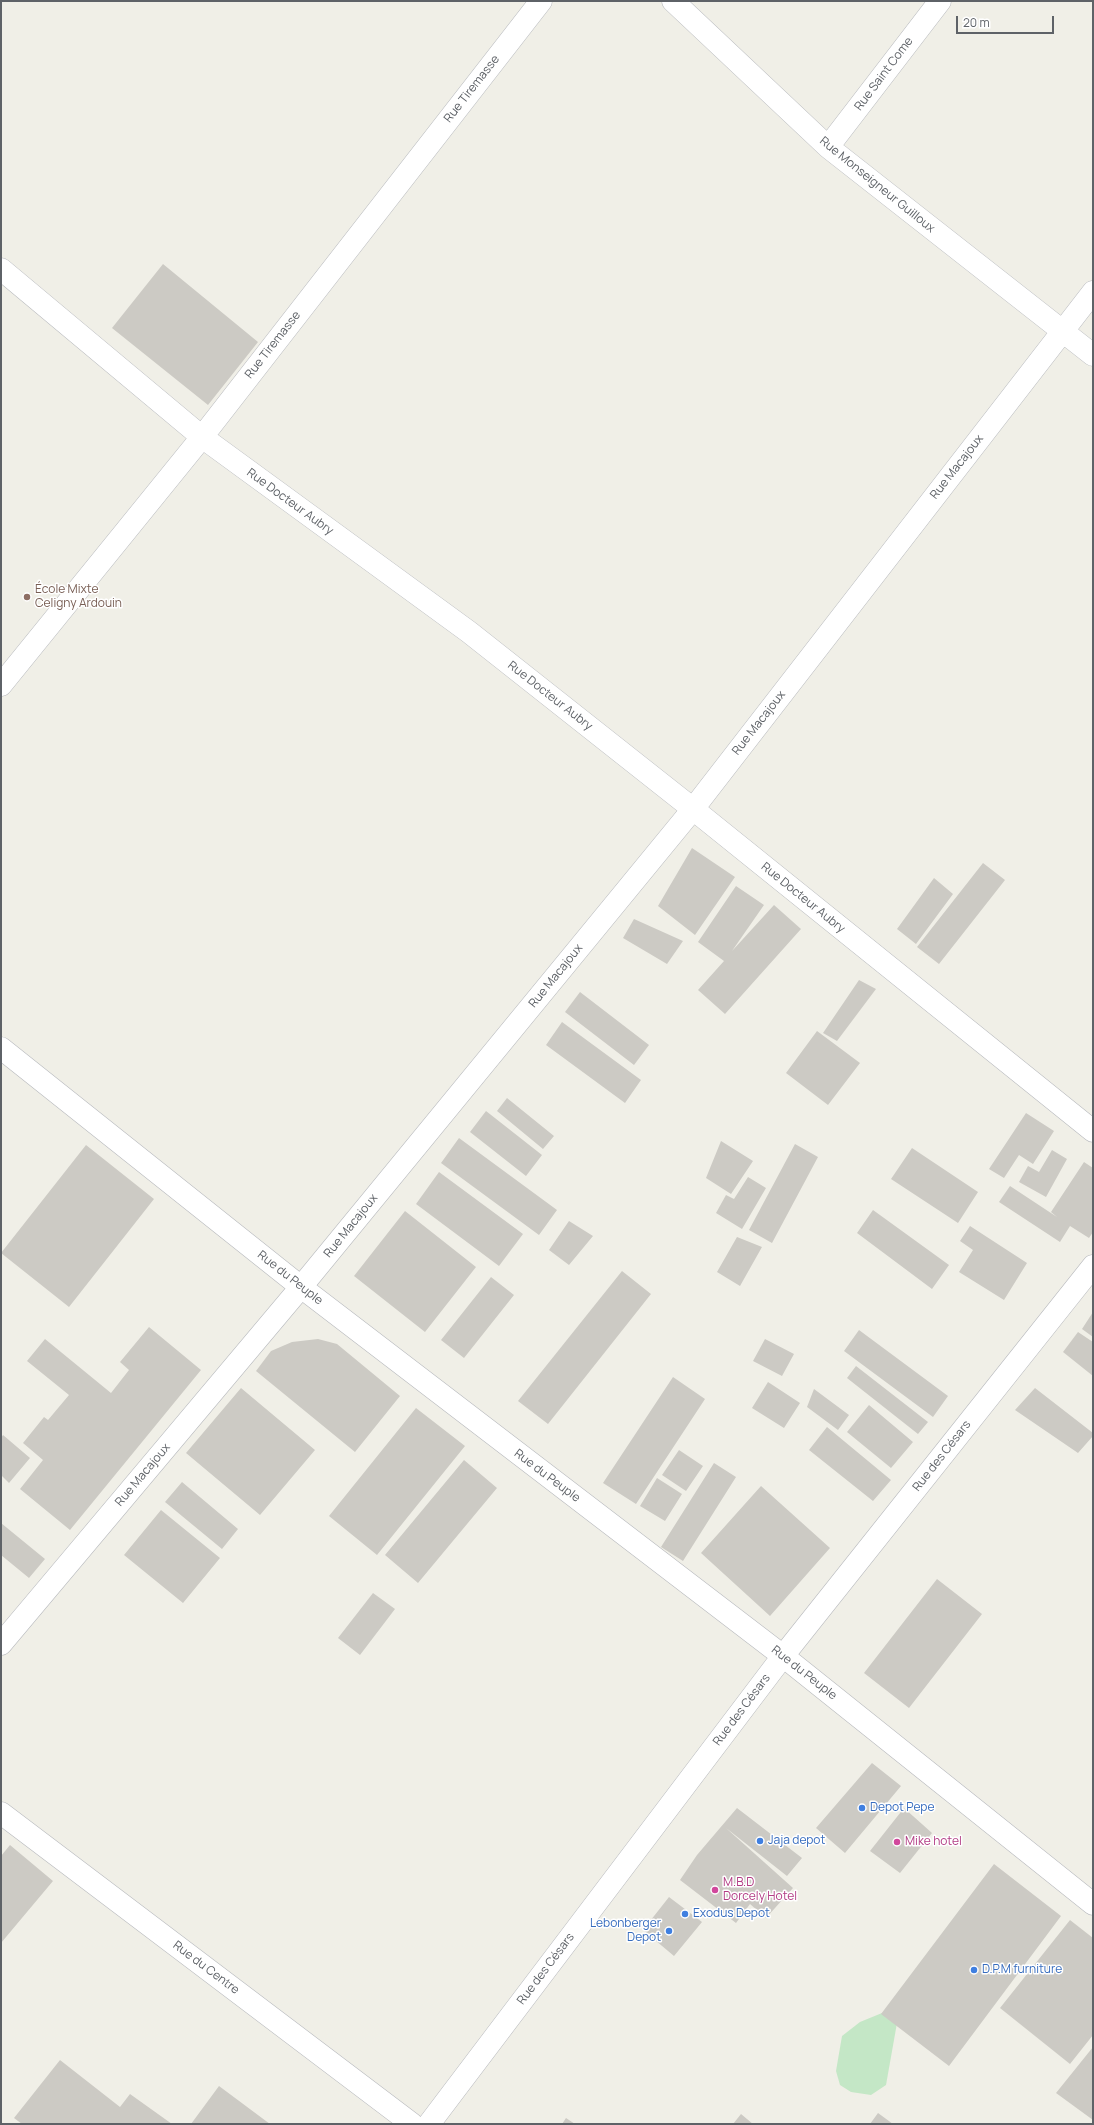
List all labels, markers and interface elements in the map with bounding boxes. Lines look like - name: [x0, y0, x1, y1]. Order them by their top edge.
- scale bar: [958, 8, 1056, 34]
- text: 20 m: [963, 14, 990, 31]
- street label: Rue Saint Come: [852, 34, 916, 114]
- street label: Rue Tiremasse: [441, 52, 503, 126]
- street label: Rue Monseigneur Guilloux: [816, 134, 938, 236]
- street label: Rue Tiremasse: [242, 308, 304, 382]
- street label: Rue Macajoux: [927, 432, 987, 502]
- street label: Rue Docteur Aubry: [244, 466, 336, 538]
- place label: École Mixte Celigny Ardouin: [35, 583, 122, 611]
- marker: École Mixte Celigny Ardouin: [22, 592, 32, 602]
- street label: Rue Docteur Aubry: [505, 658, 595, 734]
- street label: Rue Macajoux: [729, 688, 789, 758]
- street label: Rue Docteur Aubry: [758, 860, 848, 936]
- street label: Rue Macajoux: [526, 941, 586, 1011]
- street label: Rue Macajoux: [321, 1191, 381, 1261]
- street label: Rue du Peuple: [254, 1248, 326, 1308]
- street label: Rue des Césars: [910, 1418, 974, 1494]
- street label: Rue Macajoux: [113, 1441, 173, 1509]
- street label: Rue du Peuple: [511, 1446, 583, 1506]
- street label: Rue du Peuple: [768, 1643, 840, 1703]
- street label: Rue des Césars: [710, 1671, 774, 1749]
- place label: Depot Pepe: [870, 1801, 934, 1815]
- marker: Depot Pepe: [857, 1803, 867, 1813]
- place label: Jaja depot: [768, 1834, 825, 1848]
- place label: Mike hotel: [905, 1835, 962, 1849]
- marker: Jaja depot: [755, 1836, 765, 1846]
- marker: Mike hotel: [892, 1837, 902, 1847]
- place label: M.B.D Dorcely Hotel: [723, 1876, 797, 1904]
- marker: M.B.D Dorcely Hotel: [710, 1885, 720, 1895]
- place label: Exodus Depot: [693, 1907, 770, 1921]
- marker: Exodus Depot: [680, 1909, 690, 1919]
- place label: Lebonberger Depot: [590, 1917, 661, 1945]
- marker: Lebonberger Depot: [664, 1926, 674, 1936]
- street label: Rue des Césars: [514, 1930, 578, 2008]
- street label: Rue du Centre: [170, 1938, 242, 1998]
- place label: D.P.M furniture: [982, 1963, 1062, 1977]
- marker: D.P.M furniture: [969, 1965, 979, 1975]

